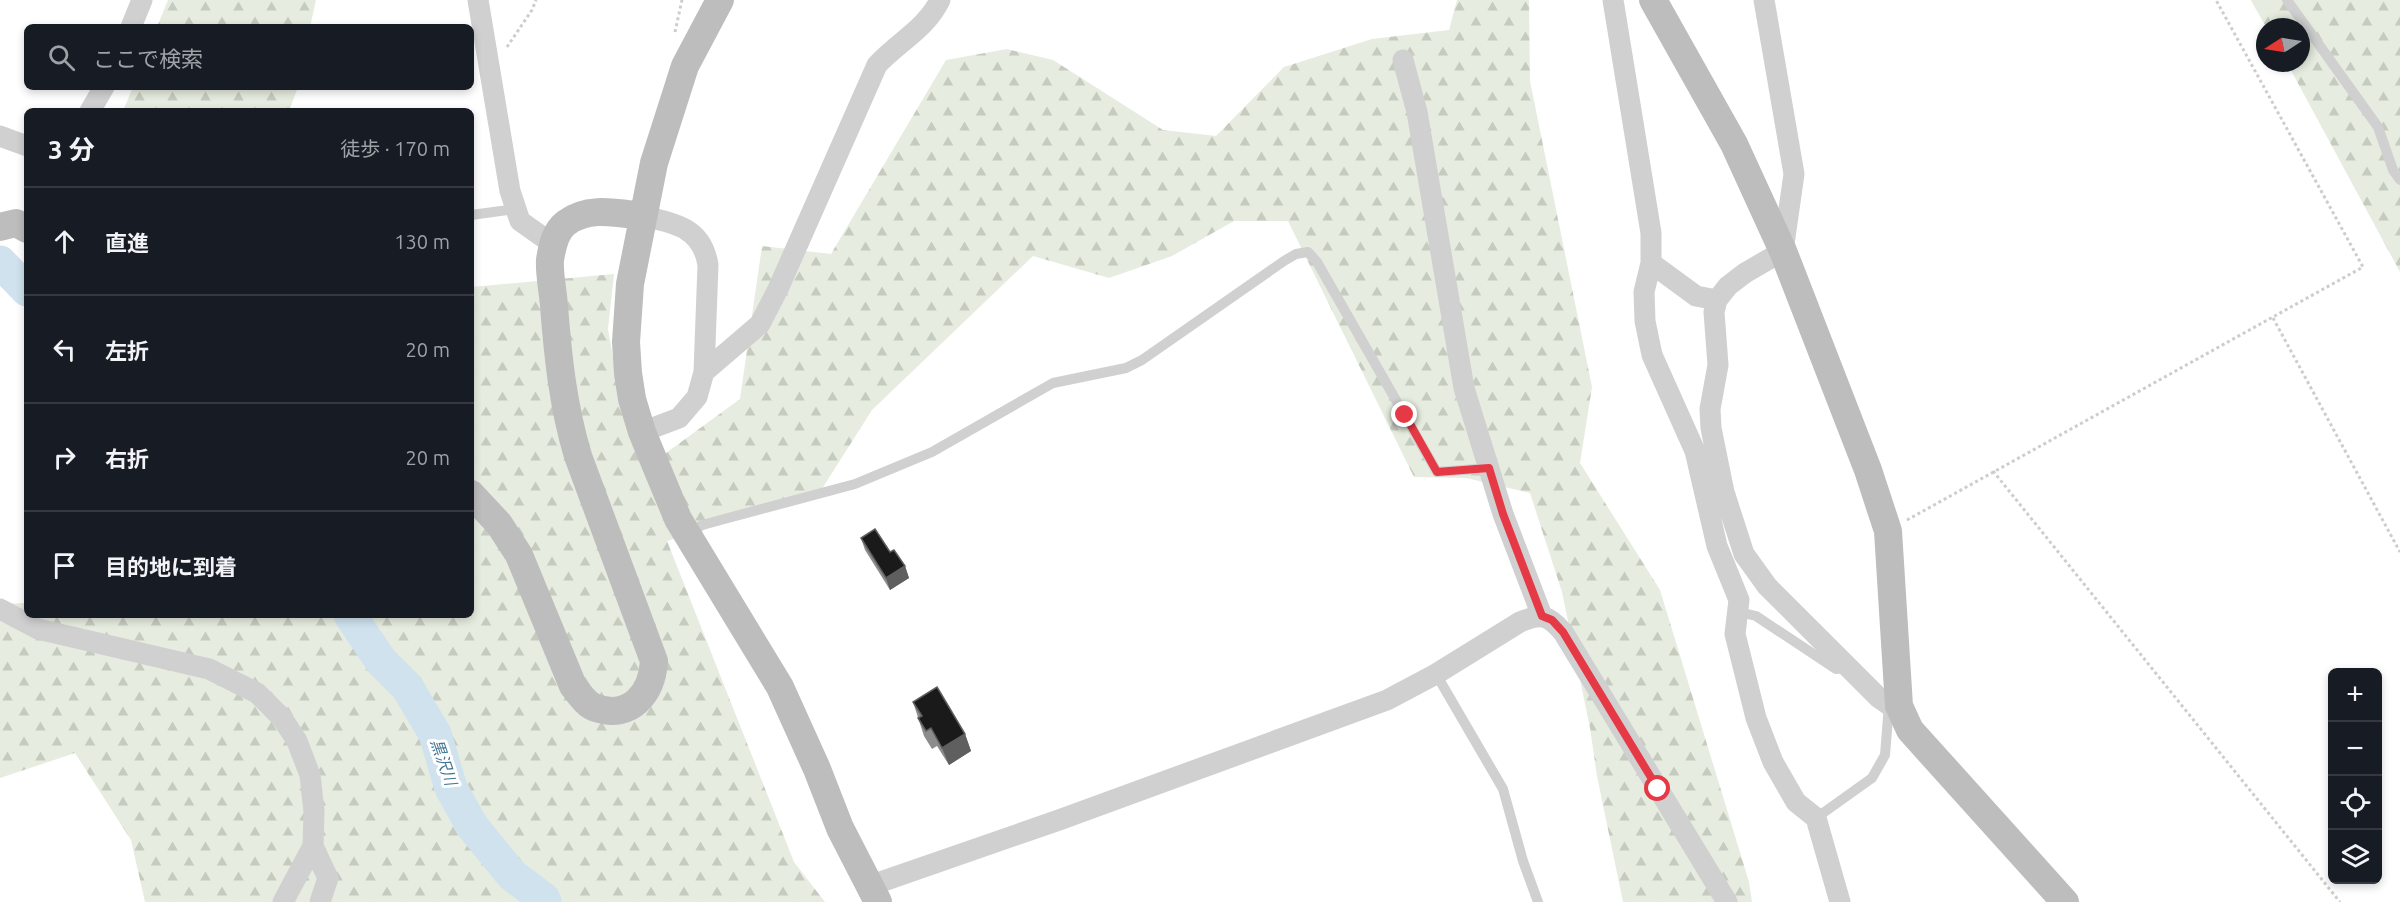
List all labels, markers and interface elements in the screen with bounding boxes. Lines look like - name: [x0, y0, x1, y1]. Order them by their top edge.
- north arrow: [2256, 18, 2310, 72]
- search box: [24, 24, 474, 90]
- icon: search: [45, 41, 78, 74]
- text: ここで検索: [93, 46, 203, 71]
- text: 3 分: [48, 135, 95, 164]
- text: 徒歩 · 170 m: [340, 137, 450, 160]
- icon: ahead: [48, 225, 81, 258]
- text: 直進: [105, 230, 149, 255]
- text: 130 m: [394, 230, 450, 253]
- icon: left: [48, 333, 81, 366]
- text: 左折: [105, 338, 149, 363]
- text: 20 m: [406, 338, 450, 361]
- route end: [1391, 401, 1417, 427]
- icon: right: [48, 441, 81, 474]
- text: 右折: [105, 446, 149, 471]
- text: 20 m: [406, 446, 450, 469]
- icon: arrive: [48, 549, 81, 582]
- text: 目的地に到着: [105, 554, 237, 579]
- map controls: [2328, 668, 2382, 884]
- button: +: [2328, 668, 2382, 722]
- button: −: [2328, 722, 2382, 776]
- water label: 黒沢川: [428, 736, 461, 790]
- route start: [1644, 775, 1670, 801]
- button: locate: [2328, 776, 2382, 830]
- button: layers: [2328, 830, 2382, 884]

